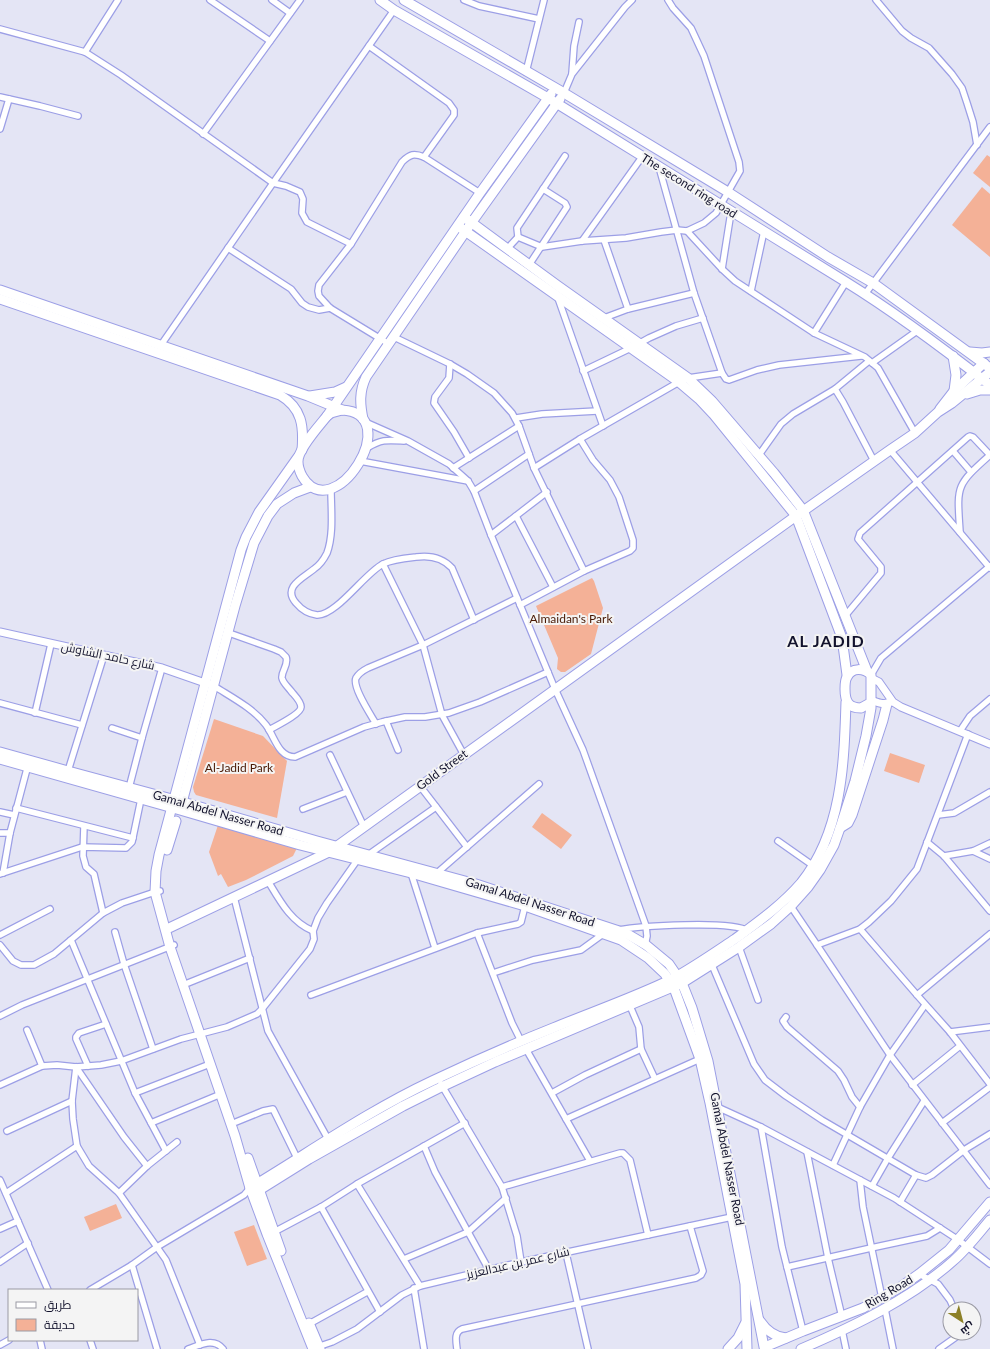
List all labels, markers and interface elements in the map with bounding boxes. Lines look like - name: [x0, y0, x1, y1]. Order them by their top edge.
- street label: The second ring road: [638, 150, 740, 221]
- park label: Almaidan's Park: [530, 611, 613, 626]
- district label: AL JADID: [786, 631, 865, 650]
- street label: شارع حامد الشاوش: [60, 638, 156, 674]
- street label: Gold Street: [413, 746, 471, 793]
- park label: Al-Jadid Park: [205, 760, 274, 775]
- street label: Gamal Abdel Nasser Road: [151, 787, 285, 838]
- street label: Gamal Abdel Nasser Road: [463, 873, 597, 930]
- street label: Gamal Abdel Nasser Road: [707, 1091, 748, 1227]
- street label: شارع عمر بن عبدالعزيز: [464, 1243, 571, 1283]
- street label: Ring Road: [862, 1272, 915, 1312]
- legend: [8, 1289, 138, 1341]
- text: طريق: [44, 1297, 72, 1312]
- north arrow: [942, 1301, 982, 1341]
- text: حديقة: [44, 1317, 75, 1332]
- text: ش: [958, 1319, 978, 1339]

